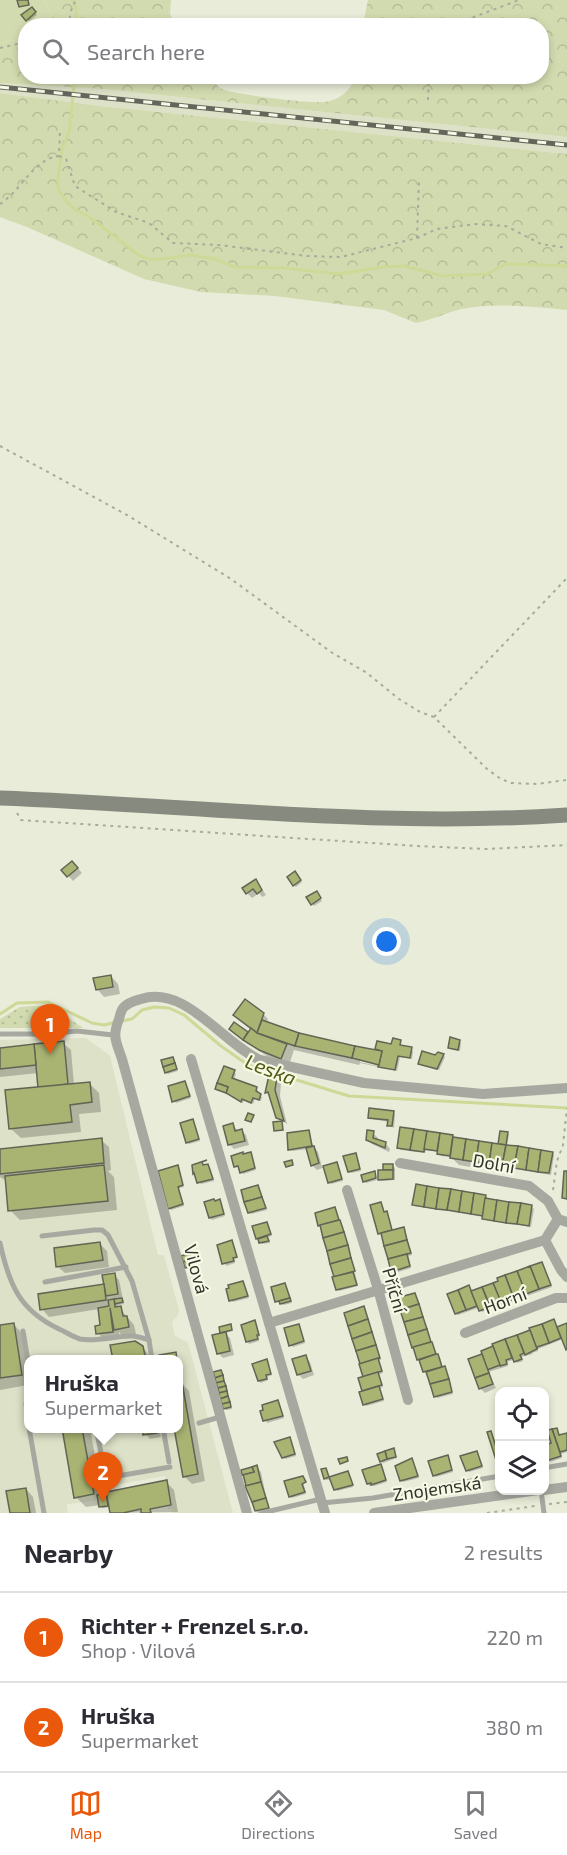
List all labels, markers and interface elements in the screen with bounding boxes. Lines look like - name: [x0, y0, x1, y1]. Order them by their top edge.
- search box: [18, 18, 549, 84]
- icon: search: [39, 35, 72, 68]
- text: Search here: [87, 38, 205, 64]
- your location: [372, 927, 401, 956]
- pin: 1: [31, 1004, 70, 1054]
- water label: Leska: [242, 1048, 300, 1090]
- street label: Dolní: [471, 1148, 517, 1178]
- street label: Vilová: [180, 1242, 214, 1296]
- street label: Příční: [378, 1265, 412, 1316]
- street label: Horní: [480, 1282, 530, 1318]
- popup: [24, 1355, 183, 1433]
- text: Hruška: [45, 1369, 119, 1395]
- map controls: [495, 1387, 549, 1495]
- button: locate: [495, 1387, 549, 1441]
- text: Supermarket: [45, 1395, 162, 1419]
- button: layers: [495, 1441, 549, 1495]
- pin: 2: [84, 1452, 122, 1502]
- street label: Znojemská: [391, 1471, 483, 1505]
- text: Nearby: [24, 1537, 113, 1568]
- text: 2 results: [464, 1540, 543, 1564]
- text: Richter + Frenzel s.r.o.: [81, 1612, 309, 1638]
- text: 1: [39, 1625, 48, 1649]
- text: 220 m: [486, 1625, 543, 1649]
- text: Shop · Vilová: [81, 1638, 196, 1662]
- text: Hruška: [81, 1702, 155, 1728]
- text: 2: [38, 1715, 49, 1739]
- text: 380 m: [486, 1715, 543, 1739]
- text: Supermarket: [81, 1728, 199, 1752]
- tab: Map: [69, 1787, 102, 1842]
- tab: Directions: [241, 1787, 315, 1842]
- tab: Saved: [454, 1787, 498, 1842]

